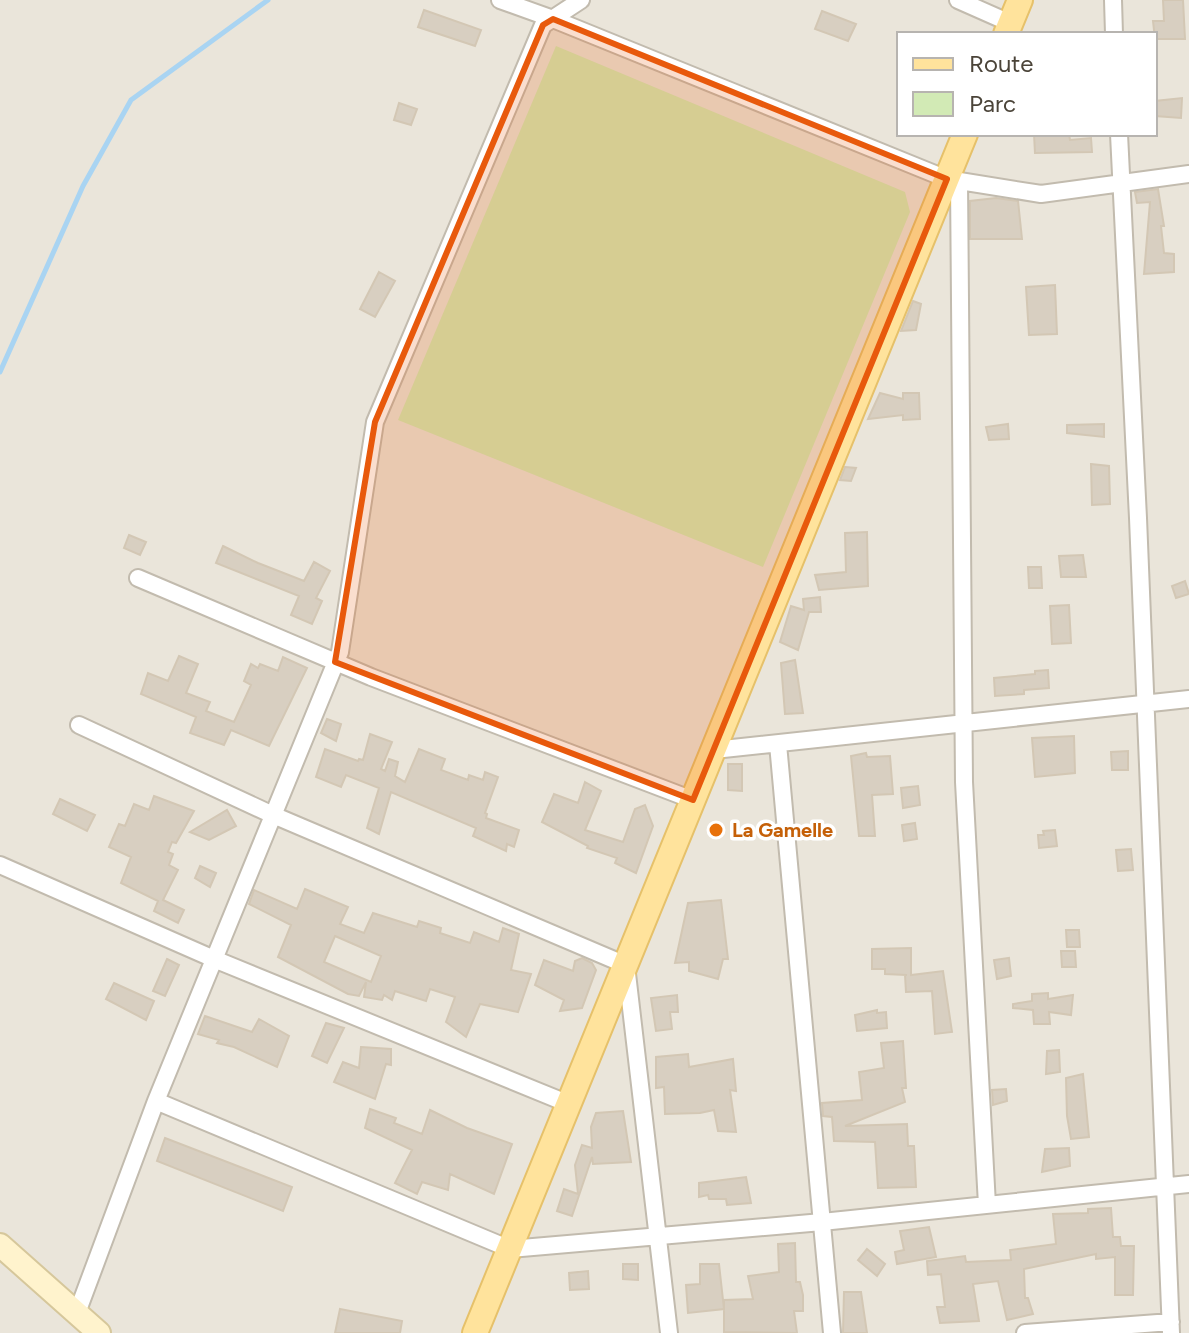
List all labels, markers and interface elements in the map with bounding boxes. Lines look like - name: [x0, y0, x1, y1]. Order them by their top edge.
- legend: [897, 32, 1157, 136]
- text: Route: [969, 49, 1033, 78]
- text: Parc: [969, 89, 1016, 118]
- place label: La Gamelle: [732, 818, 833, 842]
- marker: La Gamelle: [707, 821, 725, 839]

